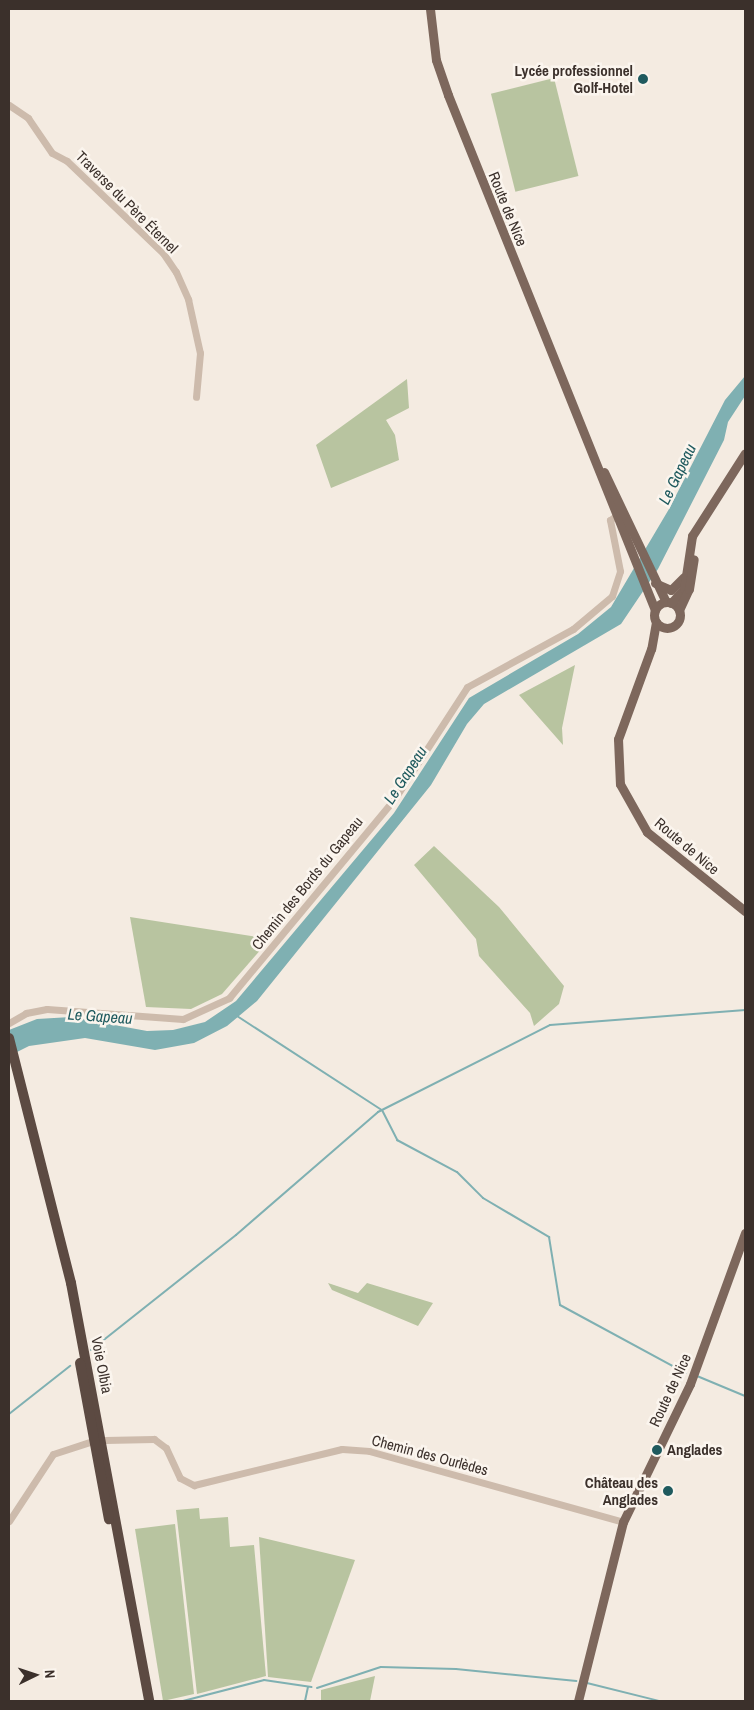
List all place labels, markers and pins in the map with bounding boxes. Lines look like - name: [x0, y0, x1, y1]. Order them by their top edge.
- place label: Lycée professionnel Golf-Hotel: [515, 61, 633, 96]
- marker: Lycée professionnel Golf-Hotel: [637, 73, 649, 85]
- place label: Anglades: [667, 1441, 722, 1459]
- marker: Anglades: [651, 1444, 663, 1456]
- place label: Château des Anglades: [585, 1473, 658, 1508]
- marker: Château des Anglades: [662, 1485, 674, 1497]

